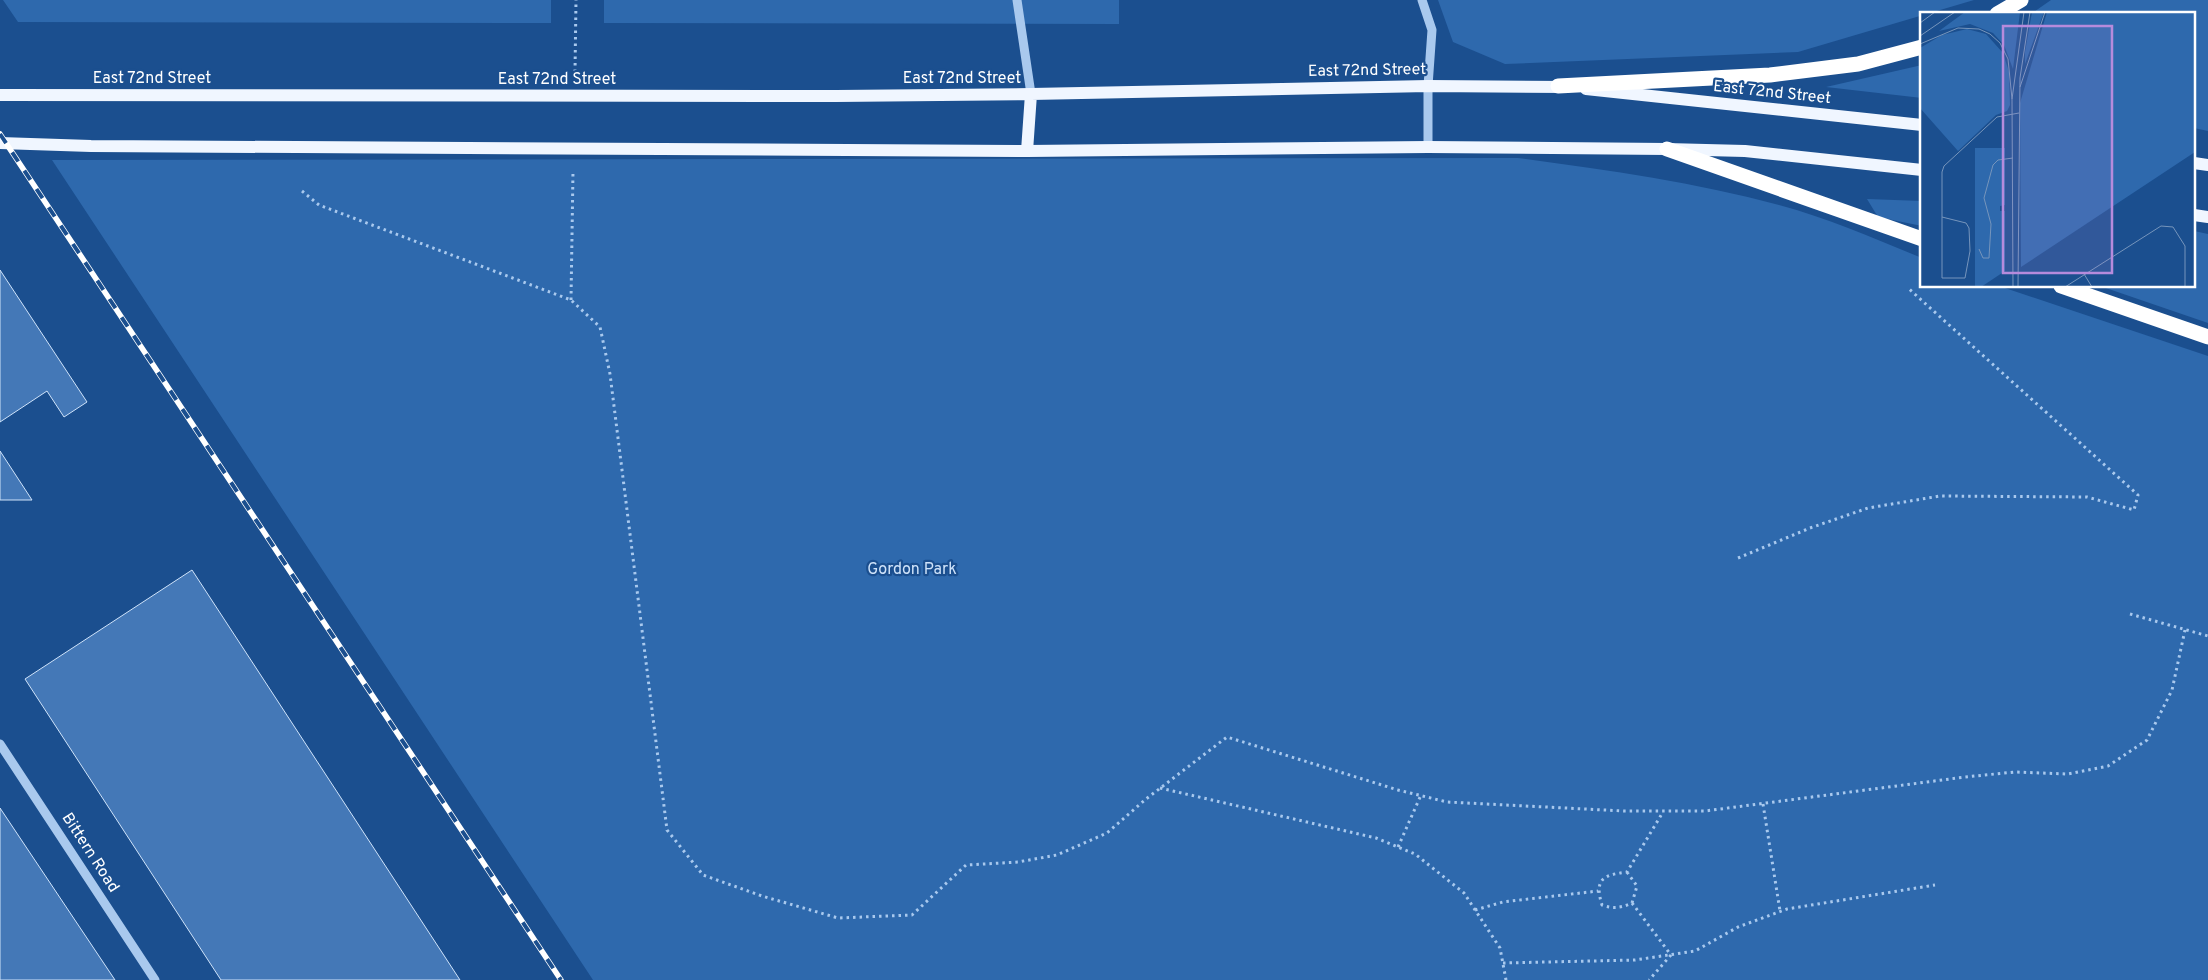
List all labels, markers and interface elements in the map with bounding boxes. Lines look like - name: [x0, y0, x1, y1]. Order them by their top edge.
- inset map: [1920, 12, 2196, 288]
- street label: East 72nd Street: [1308, 60, 1426, 82]
- street label: East 72nd Street: [93, 69, 211, 89]
- street label: East 72nd Street: [903, 69, 1021, 89]
- street label: East 72nd Street: [498, 70, 616, 90]
- street label: East 72nd Street: [1712, 77, 1832, 109]
- park label: Gordon Park: [867, 560, 957, 580]
- street label: Bittern Road: [57, 809, 123, 897]

